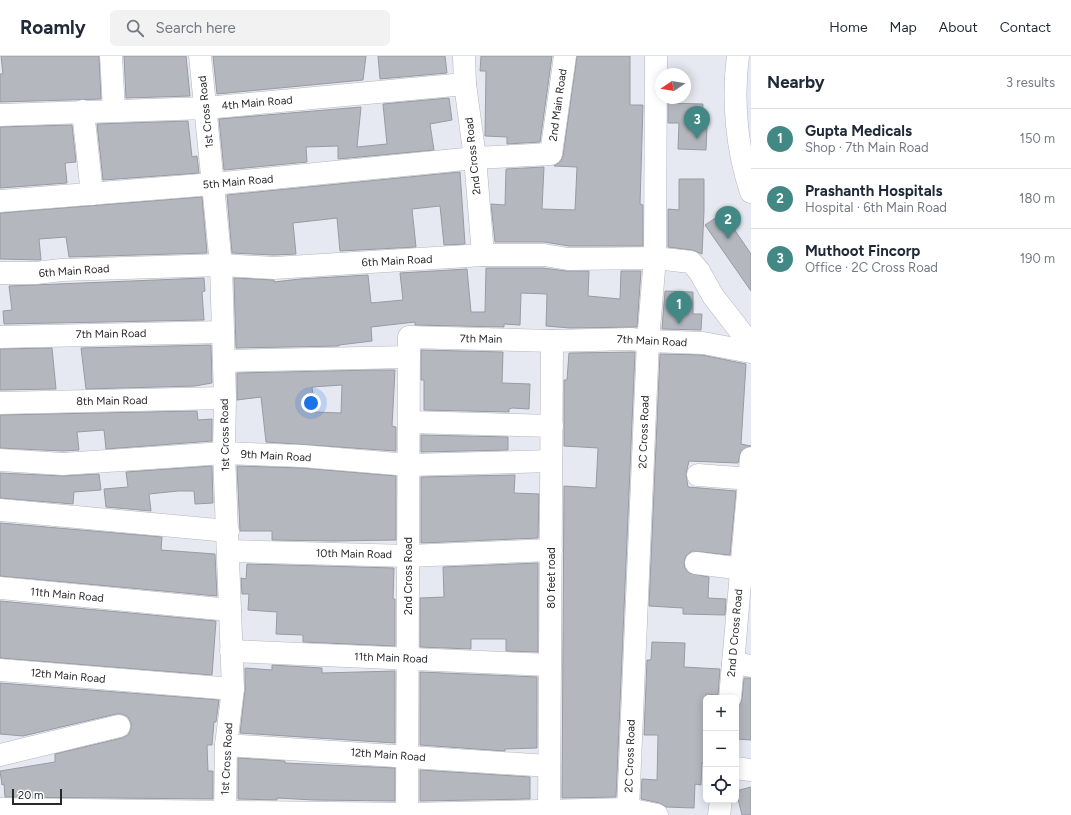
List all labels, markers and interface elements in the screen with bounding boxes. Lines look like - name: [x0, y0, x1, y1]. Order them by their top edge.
- search box: [110, 10, 390, 46]
- text: Roamly: [20, 16, 86, 39]
- icon: search: [124, 17, 146, 39]
- text: Search here: [156, 19, 236, 37]
- text: Home: [829, 19, 868, 36]
- text: Map: [890, 19, 917, 36]
- text: About: [939, 19, 978, 36]
- text: Contact: [1000, 19, 1051, 36]
- street label: 2nd Main Road: [546, 68, 570, 142]
- north arrow: [655, 68, 691, 104]
- text: Nearby: [767, 72, 825, 92]
- street label: 1st Cross Road: [196, 75, 216, 149]
- text: 3 results: [1006, 75, 1055, 90]
- street label: 4th Main Road: [221, 93, 293, 113]
- pin: 3: [684, 106, 710, 139]
- street label: 2nd Cross Road: [462, 117, 484, 195]
- text: Gupta Medicals: [805, 122, 912, 140]
- text: 1: [777, 131, 783, 146]
- text: 150 m: [1020, 131, 1055, 146]
- text: Shop · 7th Main Road: [805, 140, 929, 155]
- street label: 5th Main Road: [202, 172, 274, 192]
- text: Prashanth Hospitals: [805, 182, 942, 200]
- text: 2: [776, 191, 784, 206]
- text: 180 m: [1019, 191, 1055, 206]
- text: Hospital · 6th Main Road: [805, 200, 947, 215]
- pin: 2: [715, 206, 741, 239]
- text: Muthoot Fincorp: [805, 242, 920, 260]
- text: 3: [776, 251, 784, 266]
- text: 190 m: [1020, 251, 1055, 266]
- street label: 6th Main Road: [361, 253, 433, 269]
- text: Office · 2C Cross Road: [805, 260, 938, 275]
- street label: 6th Main Road: [38, 262, 110, 280]
- pin: 1: [666, 291, 692, 324]
- street label: 7th Main Road: [76, 327, 146, 341]
- street label: 7th Main: [460, 332, 502, 346]
- street label: 7th Main Road: [616, 333, 688, 349]
- your location: [301, 393, 321, 413]
- street label: 8th Main Road: [76, 394, 148, 408]
- street label: 2C Cross Road: [636, 395, 652, 469]
- street label: 1st Cross Road: [218, 398, 232, 472]
- street label: 9th Main Road: [240, 448, 312, 464]
- street label: 2nd Cross Road: [402, 537, 415, 615]
- street label: 10th Main Road: [316, 547, 392, 561]
- street label: 80 feet road: [545, 547, 558, 609]
- street label: 11th Main Road: [30, 585, 104, 605]
- street label: 2nd D Cross Road: [725, 589, 745, 677]
- street label: 11th Main Road: [354, 650, 428, 666]
- street label: 12th Main Road: [30, 666, 106, 686]
- map controls: [703, 695, 739, 803]
- button: +: [703, 695, 739, 731]
- street label: 2C Cross Road: [622, 719, 638, 793]
- street label: 1st Cross Road: [219, 722, 235, 796]
- button: −: [703, 731, 739, 767]
- street label: 12th Main Road: [350, 746, 426, 764]
- button: locate: [703, 767, 739, 803]
- scale bar: [12, 787, 62, 806]
- text: 20 m: [18, 789, 43, 802]

